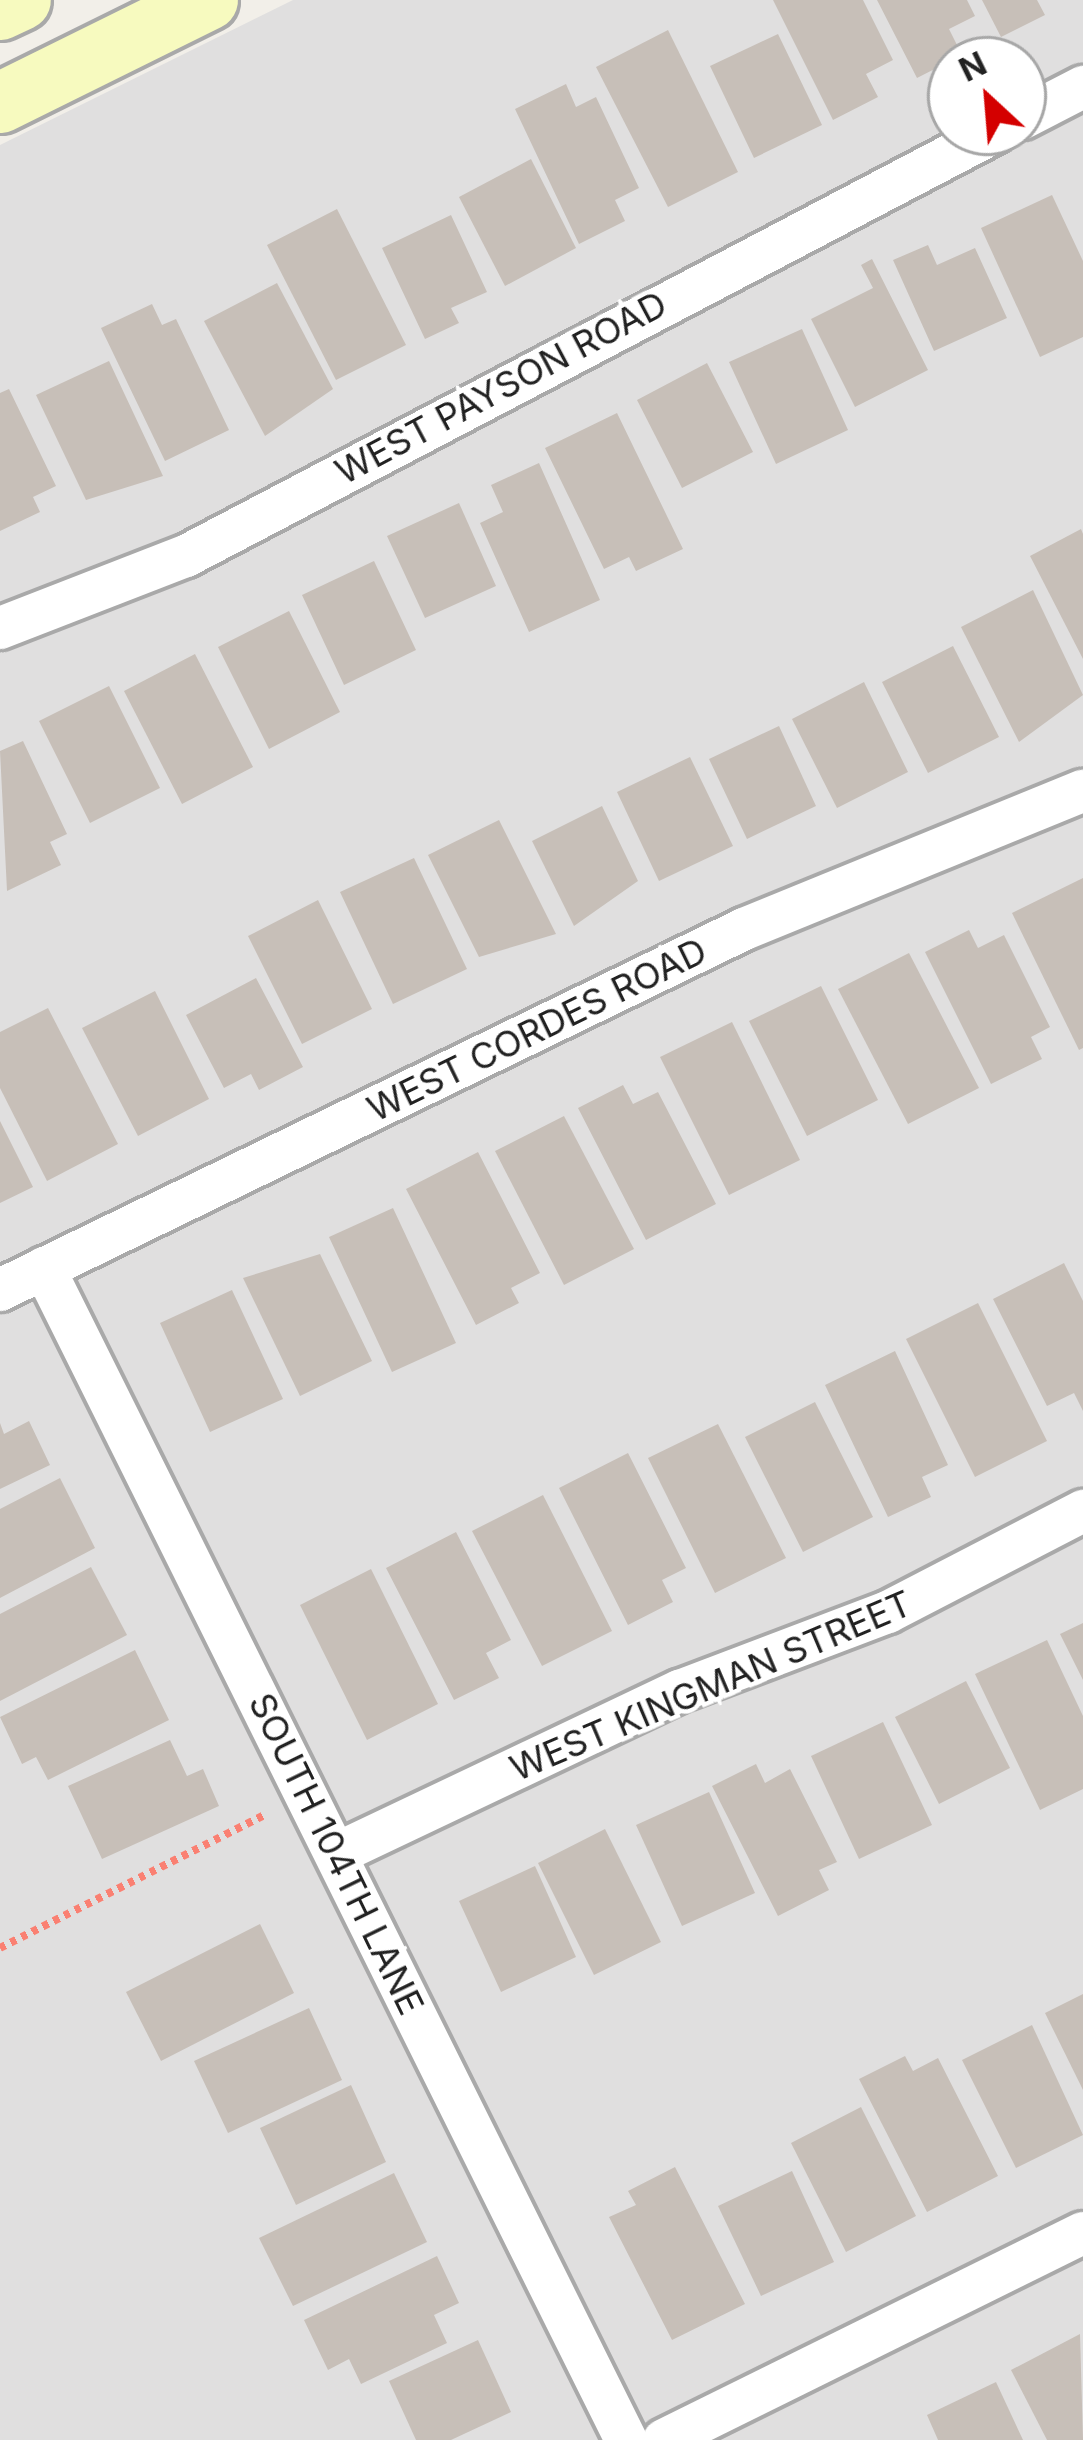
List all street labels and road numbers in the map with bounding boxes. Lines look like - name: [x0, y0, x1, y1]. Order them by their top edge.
- street label: WEST PAYSON ROAD: [328, 282, 674, 494]
- street label: WEST CORDES ROAD: [360, 929, 714, 1131]
- street label: WEST KINGMAN STREET: [504, 1582, 918, 1790]
- street label: SOUTH 104TH LANE: [239, 1686, 433, 2022]

